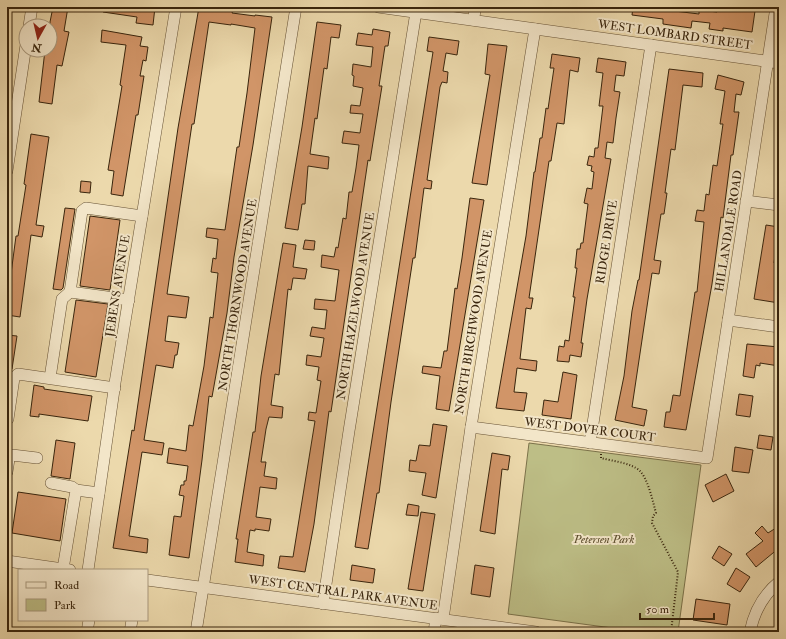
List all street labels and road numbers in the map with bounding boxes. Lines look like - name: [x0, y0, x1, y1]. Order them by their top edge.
- street label: WEST LOMBARD STREET: [596, 17, 753, 53]
- street label: HILLANDALE ROAD: [712, 169, 746, 293]
- street label: NORTH THORNWOOD AVENUE: [215, 197, 261, 392]
- street label: RIDGE DRIVE: [593, 199, 621, 285]
- street label: NORTH HAZELWOOD AVENUE: [334, 211, 378, 401]
- street label: NORTH BIRCHWOOD AVENUE: [452, 228, 496, 415]
- street label: JEBENS AVENUE: [102, 233, 134, 339]
- street label: WEST DOVER COURT: [523, 414, 657, 446]
- street label: WEST CENTRAL PARK AVENUE: [247, 572, 439, 614]

